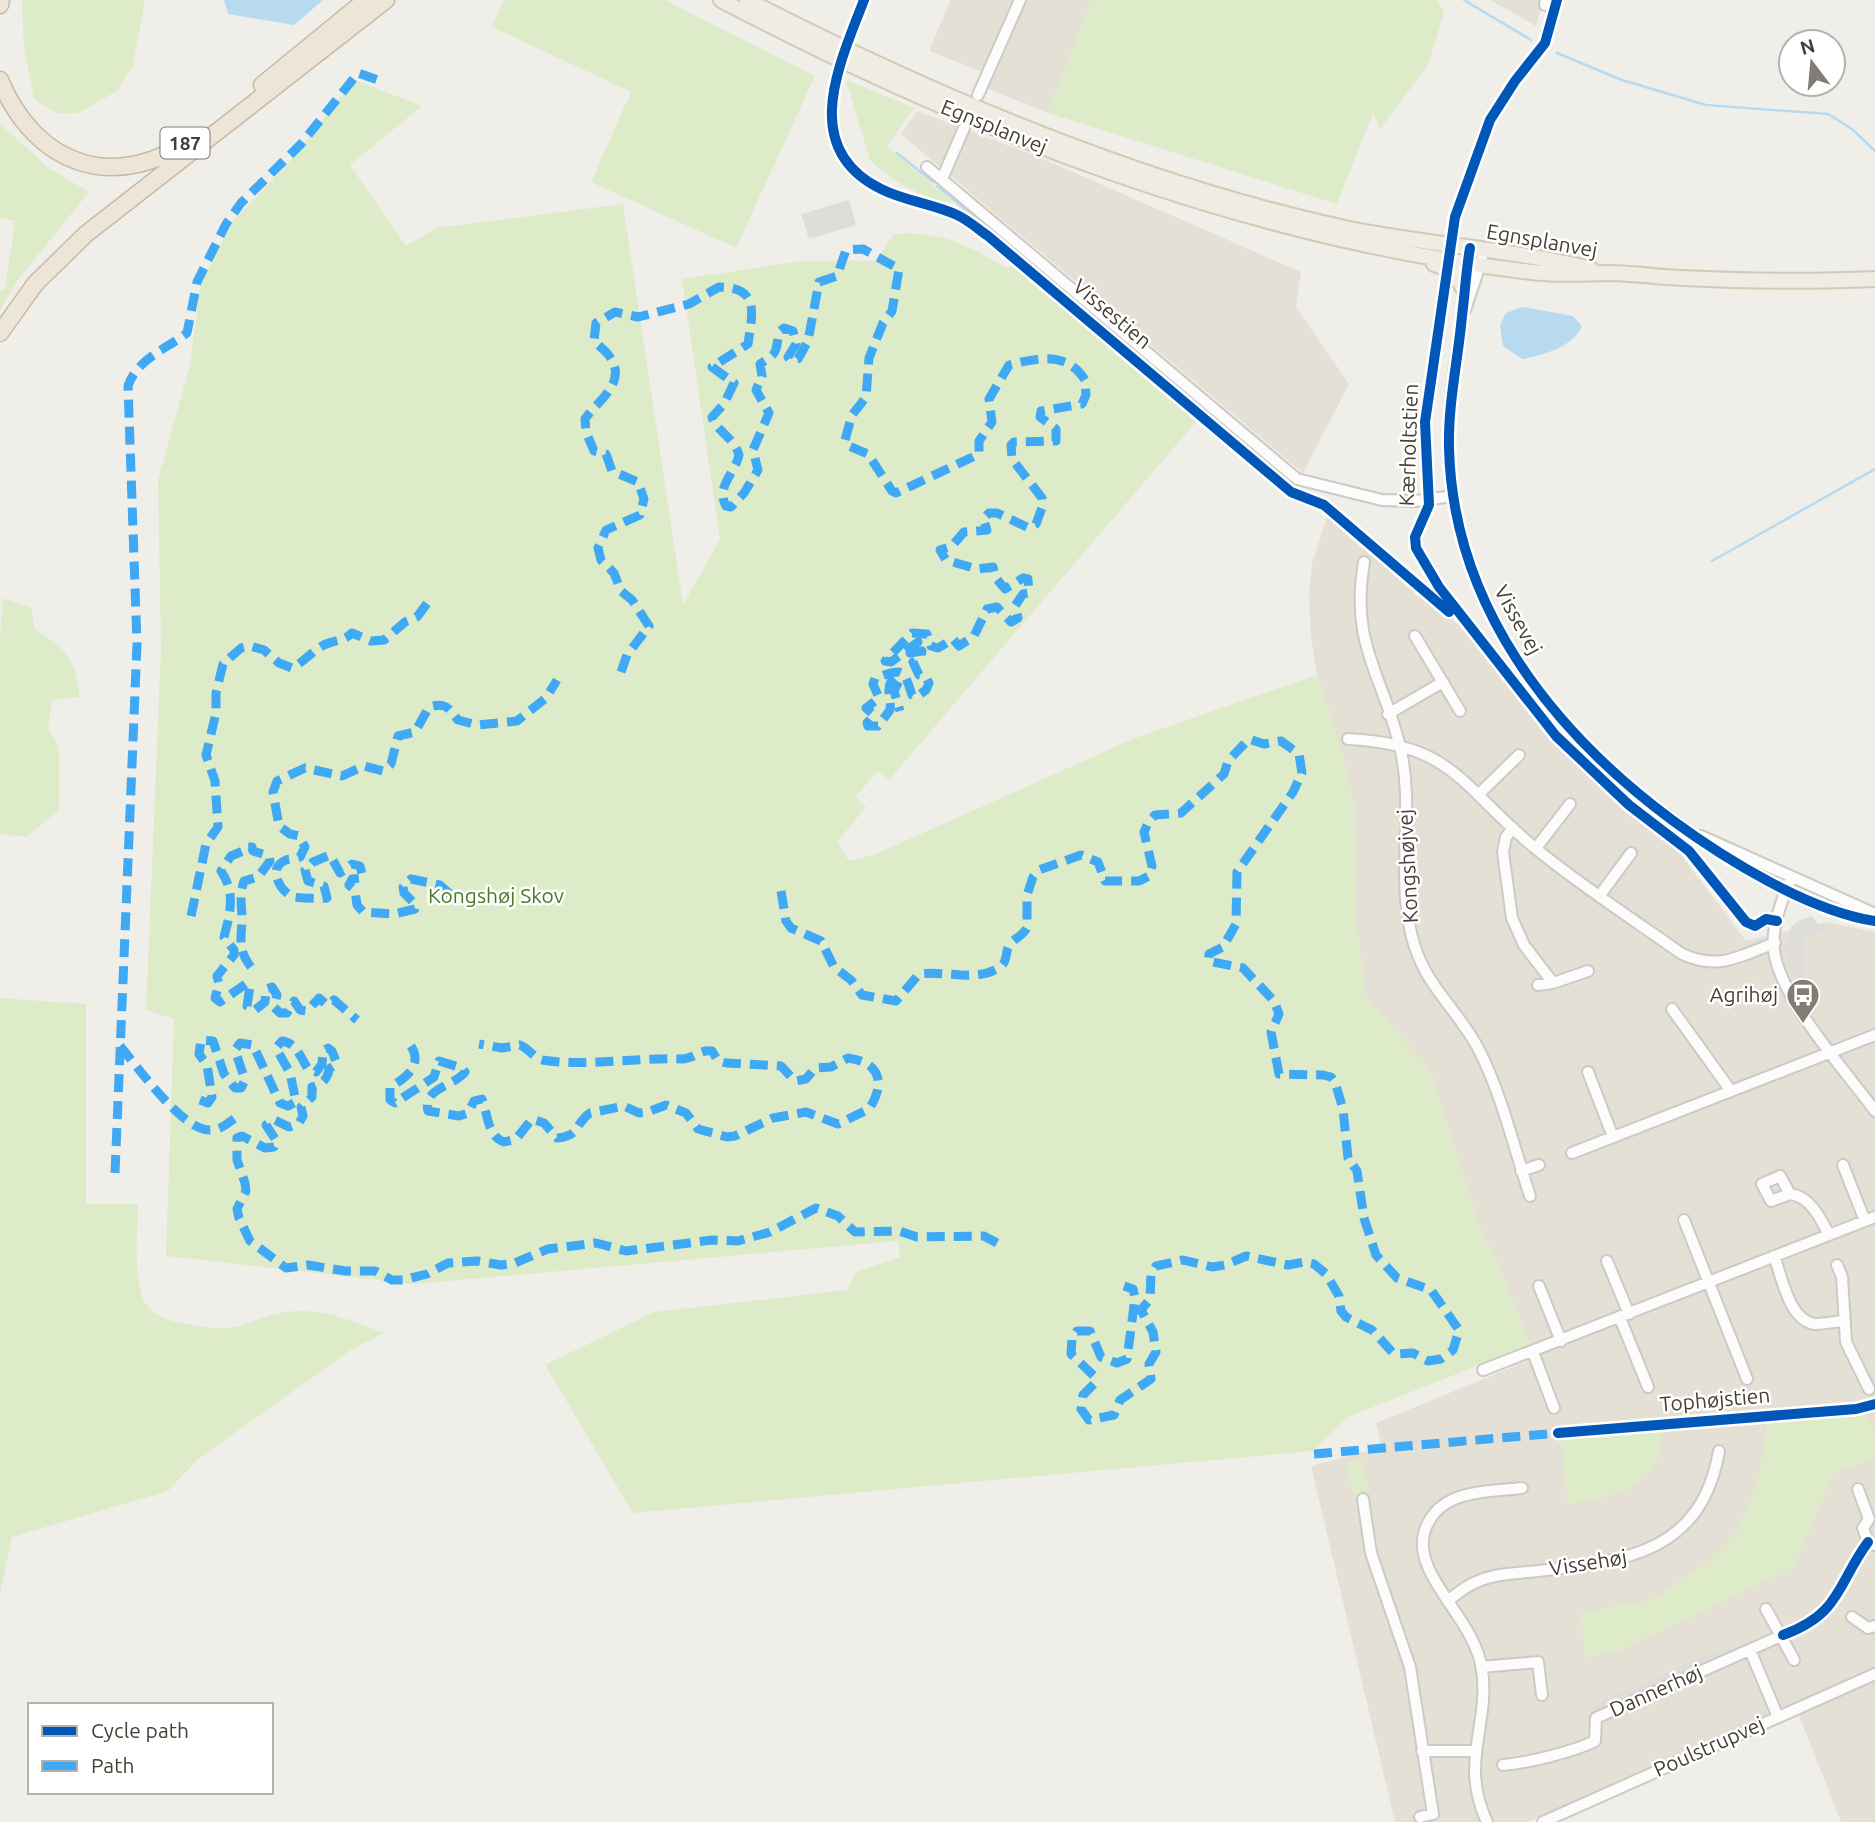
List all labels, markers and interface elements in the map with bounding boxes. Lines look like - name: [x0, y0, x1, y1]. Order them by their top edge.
- north arrow: [1777, 28, 1847, 98]
- text: N: [1797, 34, 1817, 59]
- street label: Egnsplanvej: [938, 94, 1051, 158]
- road number: 187: [160, 127, 210, 158]
- street label: Egnsplanvej: [1485, 218, 1599, 262]
- street label: Vissestien: [1069, 274, 1157, 353]
- street label: Kærholtstien: [1394, 383, 1422, 507]
- street label: Vissevej: [1490, 581, 1548, 659]
- street label: Kongshøjvej: [1392, 808, 1422, 924]
- park label: Kongshøj Skov: [428, 883, 564, 907]
- bus stop icon: Agrihøj: [1784, 976, 1822, 1025]
- place label: Agrihøj: [1710, 982, 1778, 1006]
- street label: Tophøjstien: [1659, 1382, 1771, 1416]
- street label: Vissehøj: [1547, 1544, 1628, 1580]
- street label: Dannerhøj: [1606, 1659, 1705, 1721]
- legend: [28, 1703, 273, 1794]
- street label: Poulstrupvej: [1650, 1711, 1768, 1781]
- text: Cycle path: [91, 1718, 189, 1742]
- text: Path: [91, 1753, 134, 1777]

